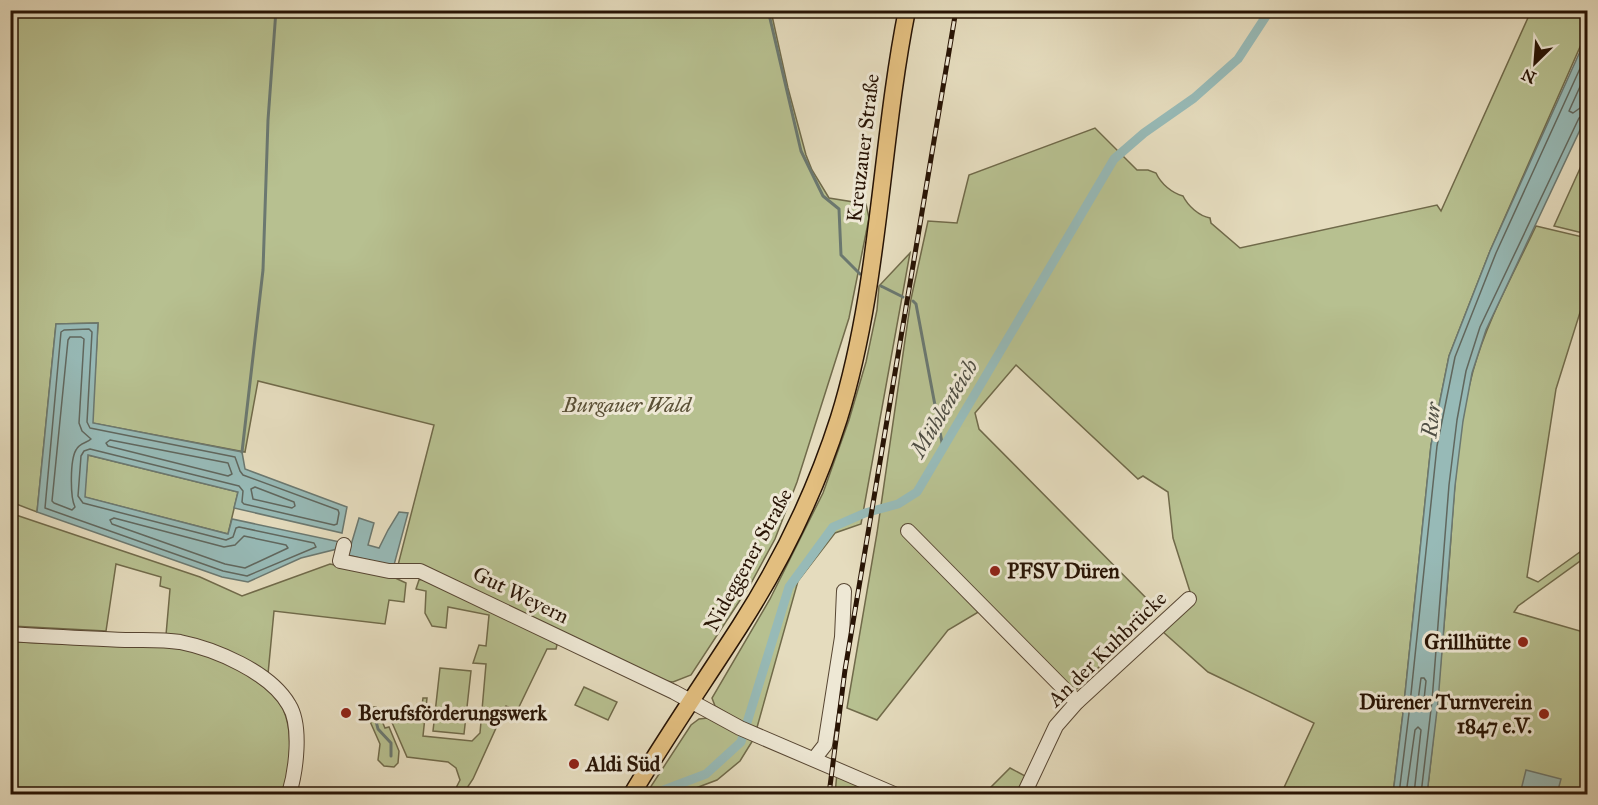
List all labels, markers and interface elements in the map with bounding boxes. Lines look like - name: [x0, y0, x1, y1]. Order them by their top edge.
- north arrow: [1505, 33, 1565, 93]
- text: N: [1518, 64, 1539, 88]
- street label: Kreuzauer Straße: [841, 72, 885, 224]
- water label: Mühlenteich: [903, 354, 984, 463]
- park label: Burgauer Wald: [562, 392, 693, 418]
- water label: Rur: [1415, 399, 1447, 440]
- street label: Nideggener Straße: [698, 484, 798, 636]
- place label: PFSV Düren: [1007, 558, 1120, 584]
- street label: Gut Weyern: [469, 561, 573, 629]
- marker: PFSV Düren: [988, 564, 1002, 578]
- street label: An der Kuhbrücke: [1041, 585, 1172, 713]
- place label: Grillhütte: [1424, 629, 1511, 655]
- marker: Grillhütte: [1516, 635, 1530, 649]
- place label: Dürener Turnverein 1847 e.V.: [1359, 689, 1533, 739]
- place label: Berufsförderungswerk: [358, 700, 548, 726]
- marker: Berufsförderungswerk: [339, 706, 353, 720]
- marker: Dürener Turnverein 1847 e.V.: [1537, 707, 1551, 721]
- place label: Aldi Süd: [584, 751, 661, 777]
- marker: Aldi Süd: [567, 757, 581, 771]

